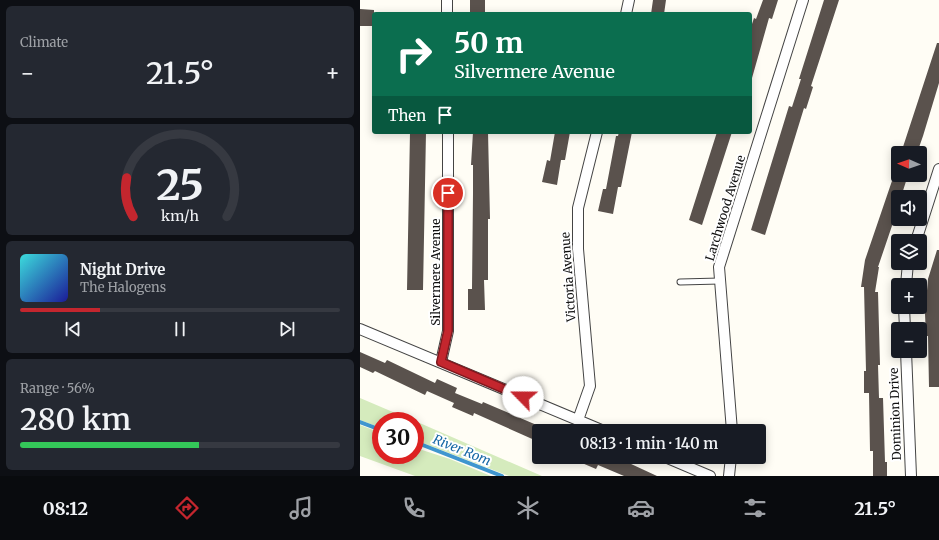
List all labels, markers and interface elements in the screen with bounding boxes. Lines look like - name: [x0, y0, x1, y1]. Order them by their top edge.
- text: 50 m: [454, 25, 523, 61]
- icon: right: [388, 28, 440, 80]
- text: Climate: [20, 34, 68, 51]
- text: 21.5°: [146, 54, 214, 92]
- text: −: [20, 59, 35, 87]
- text: +: [325, 59, 340, 87]
- text: Silvermere Avenue: [454, 60, 615, 83]
- icon: arrive: [434, 104, 456, 126]
- text: Then: [388, 106, 426, 125]
- north arrow: [891, 146, 927, 182]
- map controls: [891, 146, 927, 358]
- street label: Larchwood Avenue: [702, 153, 748, 263]
- text: 25: [156, 159, 204, 211]
- pin: [431, 176, 465, 210]
- icon: arrive: [437, 182, 459, 204]
- button: sound: [891, 190, 927, 226]
- text: km/h: [161, 207, 199, 225]
- street label: Silvermere Avenue: [428, 218, 443, 326]
- street label: Victoria Avenue: [557, 232, 579, 323]
- button: layers: [891, 234, 927, 270]
- text: Night Drive: [80, 260, 165, 279]
- button: +: [891, 278, 927, 314]
- text: The Halogens: [80, 279, 166, 296]
- icon: previous: [62, 318, 84, 340]
- icon: pause: [169, 318, 191, 340]
- icon: next: [276, 318, 298, 340]
- button: −: [891, 322, 927, 358]
- street label: Dominion Drive: [886, 367, 904, 461]
- position arrow: [502, 376, 544, 418]
- text: Range · 56%: [20, 380, 95, 397]
- text: 280 km: [20, 400, 131, 438]
- speed limit sign: 30: [372, 412, 424, 464]
- water label: River Rom: [430, 431, 494, 469]
- text: 08:13 · 1 min · 140 m: [580, 434, 718, 453]
- icon: directions: [173, 494, 201, 522]
- icon: music: [287, 494, 315, 522]
- icon: phone: [400, 494, 428, 522]
- icon: climate: [514, 494, 542, 522]
- icon: car: [627, 494, 655, 522]
- icon: filters: [741, 494, 769, 522]
- text: 08:12: [43, 497, 88, 520]
- text: 21.5°: [854, 497, 896, 520]

